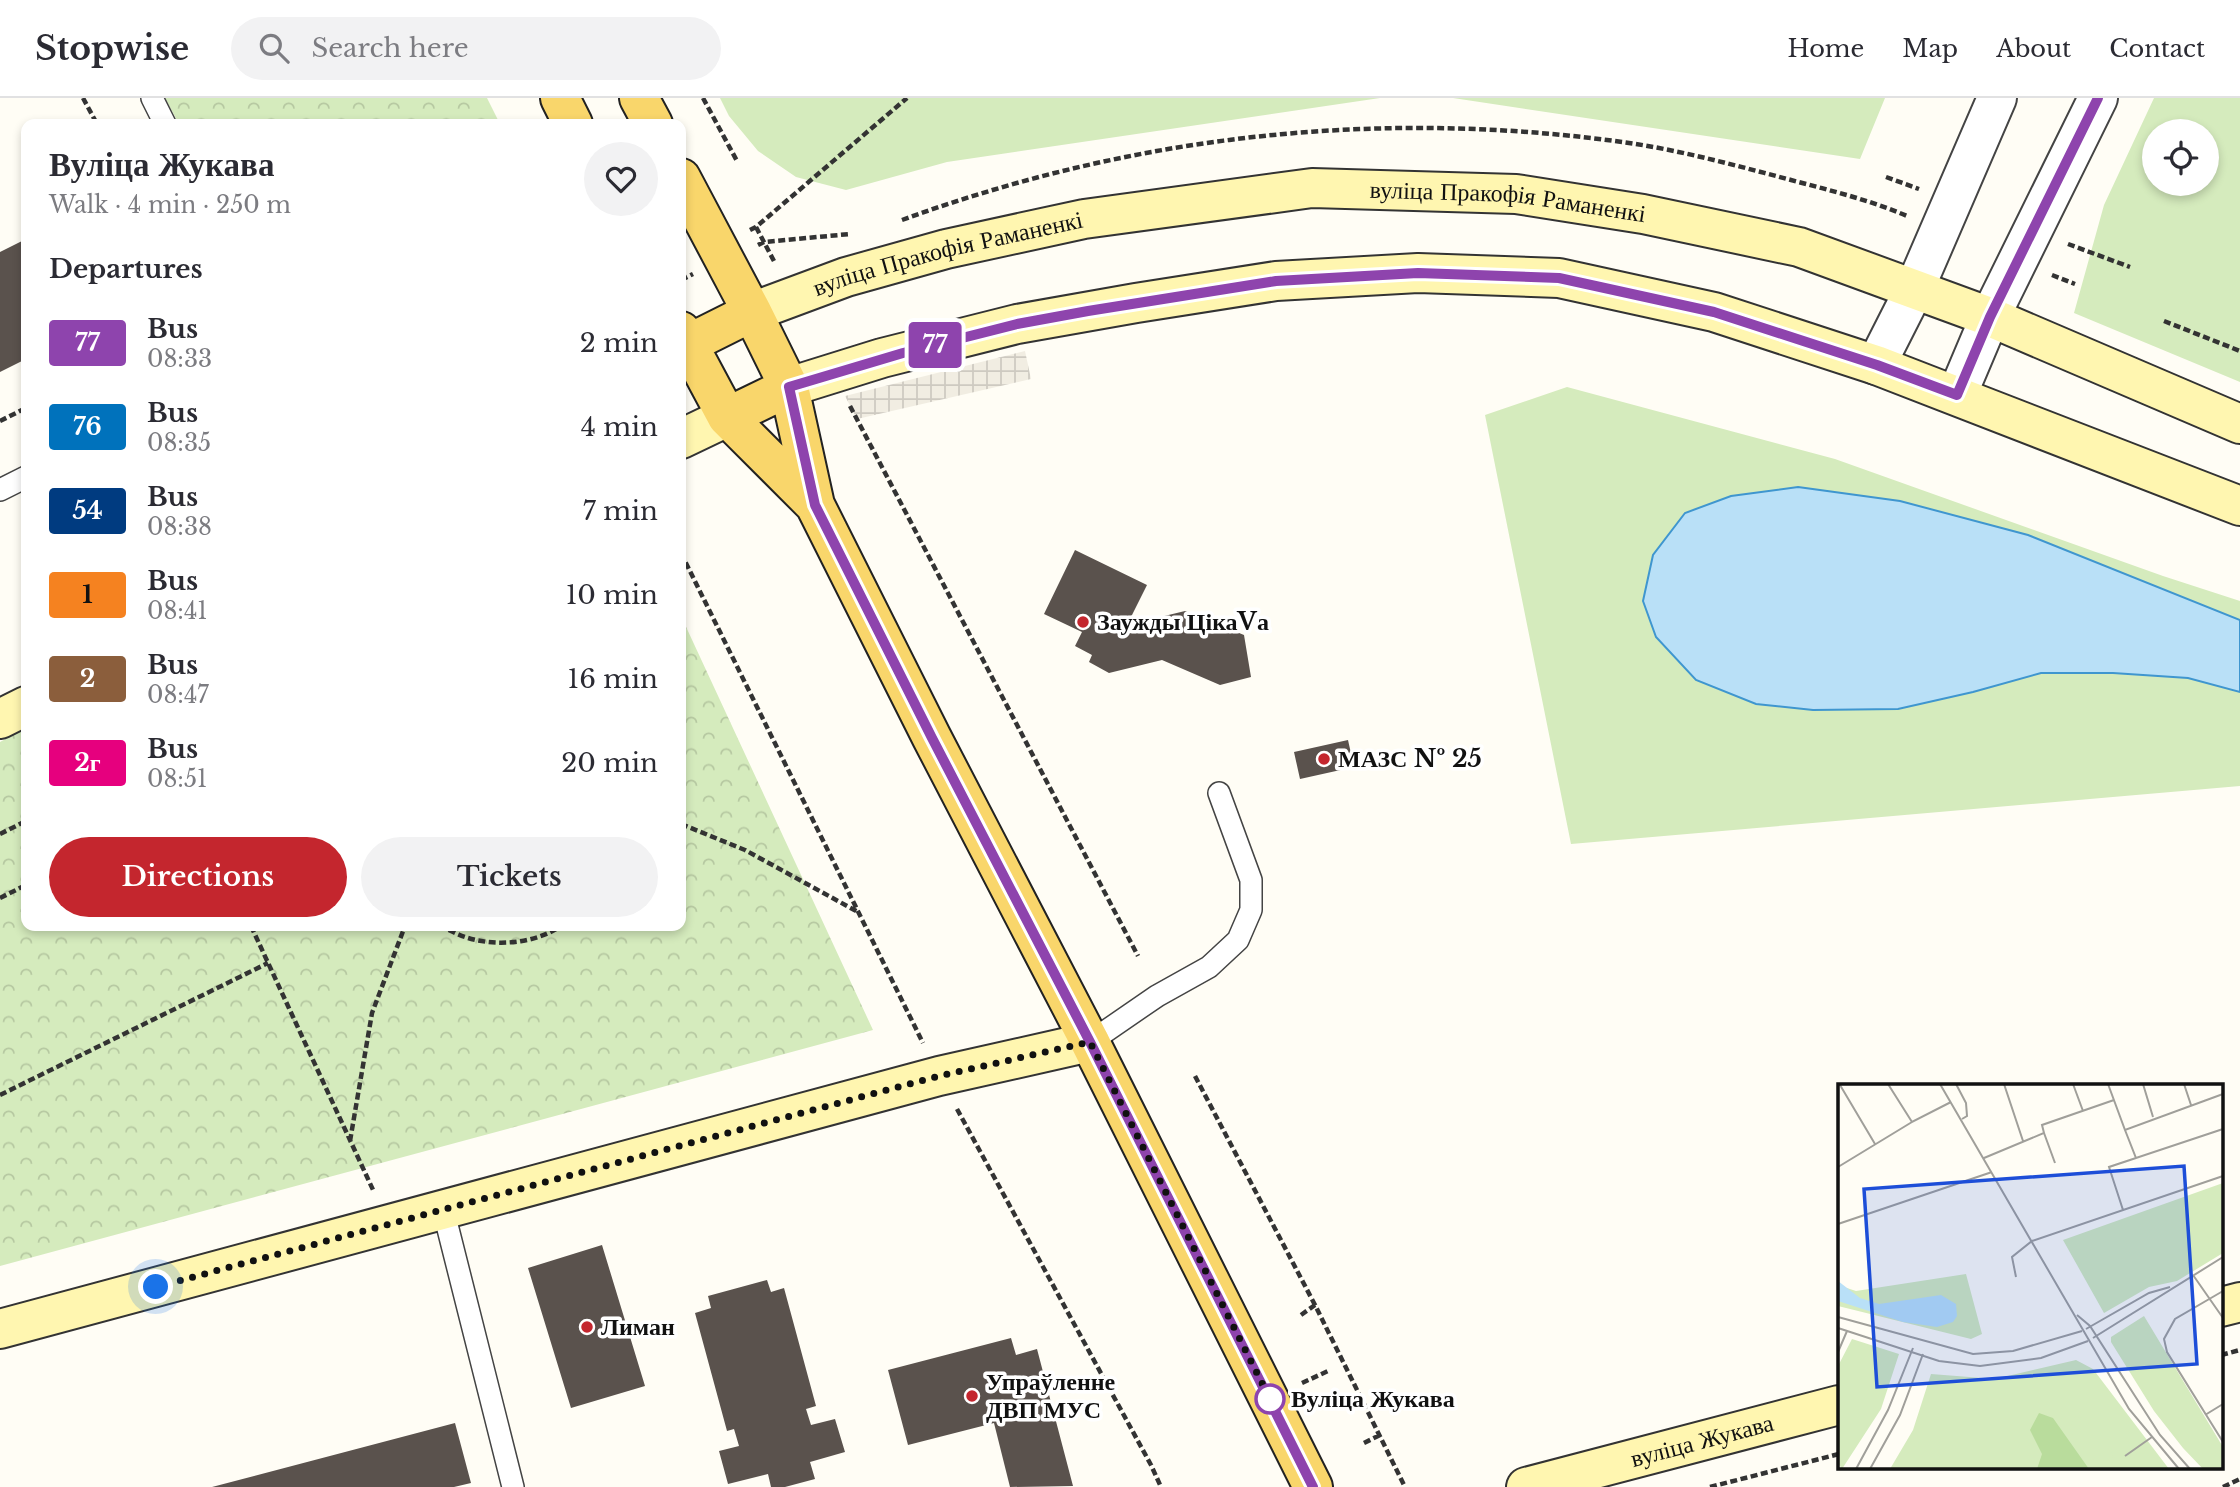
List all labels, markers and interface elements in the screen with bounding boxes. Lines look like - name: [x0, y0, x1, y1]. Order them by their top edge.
- search box: [231, 17, 721, 80]
- text: Stopwise: [35, 28, 189, 69]
- icon: search: [255, 29, 293, 67]
- text: Search here: [311, 32, 469, 64]
- text: Home: [1788, 34, 1864, 63]
- text: Map: [1902, 34, 1958, 63]
- text: About: [1996, 34, 2071, 63]
- text: Contact: [2109, 34, 2205, 63]
- map controls: [2142, 119, 2219, 196]
- button: locate: [2142, 119, 2219, 196]
- button: heart: [584, 142, 658, 216]
- text: Вуліца Жукава: [49, 144, 274, 185]
- street label: вуліца Пракофія Раманенкі: [1369, 175, 1648, 228]
- text: Walk · 4 min · 250 m: [49, 191, 291, 219]
- street label: вуліца Пракофія Раманенкі: [809, 205, 1086, 302]
- text: Departures: [49, 253, 203, 285]
- text: Bus: [147, 313, 198, 345]
- line badge: 77: [904, 322, 967, 368]
- text: 2 min: [580, 327, 658, 359]
- text: 77: [75, 328, 100, 357]
- text: 77: [923, 330, 947, 359]
- text: 08:33: [147, 345, 212, 373]
- text: Bus: [147, 397, 198, 429]
- text: 4 min: [581, 411, 658, 443]
- text: 76: [73, 412, 102, 441]
- text: 08:35: [147, 429, 211, 457]
- text: Bus: [147, 481, 198, 513]
- text: 7 min: [583, 495, 658, 527]
- text: 54: [72, 496, 103, 525]
- text: 08:38: [147, 513, 212, 541]
- text: Bus: [147, 565, 198, 597]
- text: 10 min: [566, 579, 658, 611]
- text: 1: [82, 580, 93, 609]
- text: 08:41: [147, 597, 208, 625]
- place label: Заужды ЦікаVа: [1097, 607, 1269, 636]
- marker: Заужды ЦікаVа: [1075, 614, 1091, 630]
- text: Bus: [147, 649, 198, 681]
- text: 16 min: [568, 663, 658, 695]
- text: 2: [80, 664, 95, 693]
- text: 08:47: [147, 681, 209, 709]
- text: Bus: [147, 733, 198, 765]
- place label: МАЗС № 25: [1338, 744, 1482, 773]
- text: 20 min: [561, 747, 658, 779]
- text: 2г: [74, 748, 101, 777]
- marker: МАЗС № 25: [1316, 751, 1332, 767]
- text: 08:51: [147, 765, 207, 793]
- button: Directions: [49, 837, 347, 917]
- button: Tickets: [361, 837, 658, 917]
- inset map: [1838, 1084, 2222, 1470]
- your location: [138, 1269, 173, 1304]
- place label: Лиман: [601, 1312, 675, 1341]
- marker: Лиман: [579, 1319, 595, 1335]
- place label: Упраўленне ДВП МУС: [986, 1367, 1116, 1424]
- marker: Вуліца Жукава: [1255, 1384, 1285, 1414]
- place label: Вуліца Жукава: [1291, 1384, 1455, 1413]
- marker: Упраўленне ДВП МУС: [964, 1388, 980, 1404]
- street label: вуліца Жукава: [1627, 1408, 1777, 1473]

